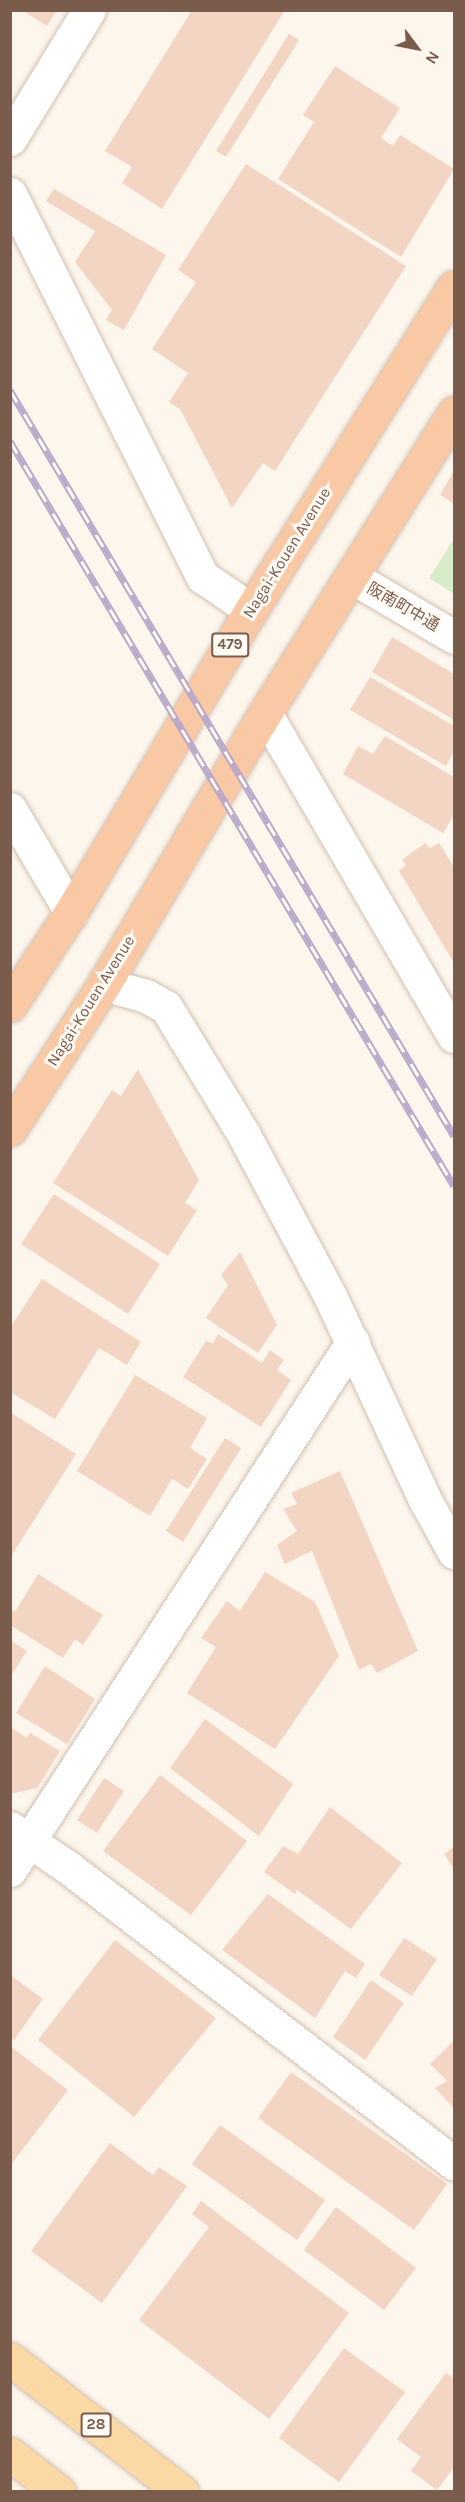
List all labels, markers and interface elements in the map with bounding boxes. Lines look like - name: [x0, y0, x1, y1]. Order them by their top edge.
- north arrow: [387, 18, 447, 78]
- text: N: [422, 48, 444, 68]
- street label: Nagai-Kouen Avenue: [239, 484, 335, 622]
- street label: 阪南町中通: [364, 579, 442, 635]
- road number: 479: [210, 633, 250, 657]
- street label: Nagai-Kouen Avenue: [43, 932, 139, 1070]
- road number: 28: [80, 2413, 112, 2437]

